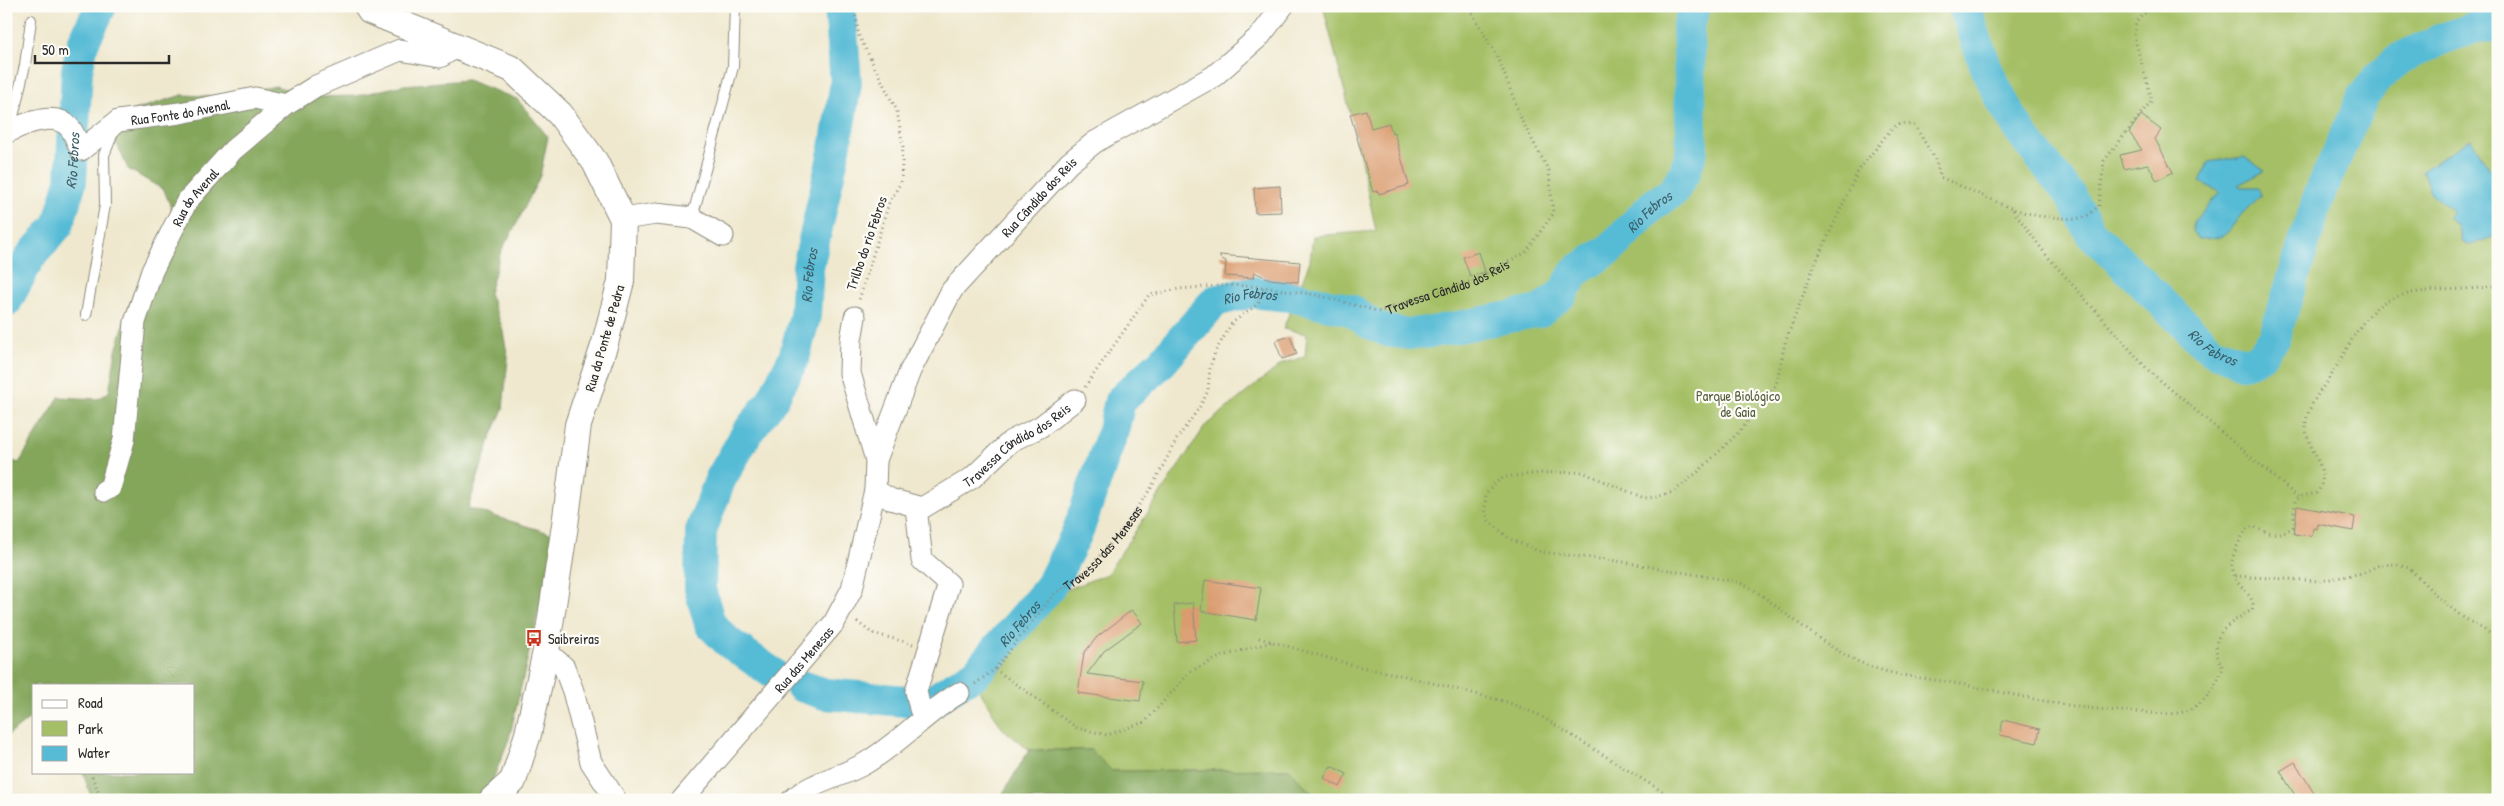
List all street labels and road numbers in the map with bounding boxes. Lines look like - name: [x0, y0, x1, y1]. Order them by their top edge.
- street label: Rua Fonte do Avenal: [130, 94, 231, 129]
- street label: Rua Cândido dos Reis: [996, 152, 1080, 241]
- street label: Rua do Avenal: [167, 163, 222, 229]
- street label: Trilho do rio Febros: [841, 193, 891, 293]
- street label: Travessa Cândido dos Reis: [1383, 254, 1512, 318]
- street label: Rua da Ponte de Pedra: [580, 282, 628, 394]
- street label: Travessa Cândido dos Reis: [959, 398, 1074, 491]
- street label: Travessa das Menesas: [1059, 501, 1146, 594]
- street label: Rua das Menesas: [769, 621, 837, 696]

